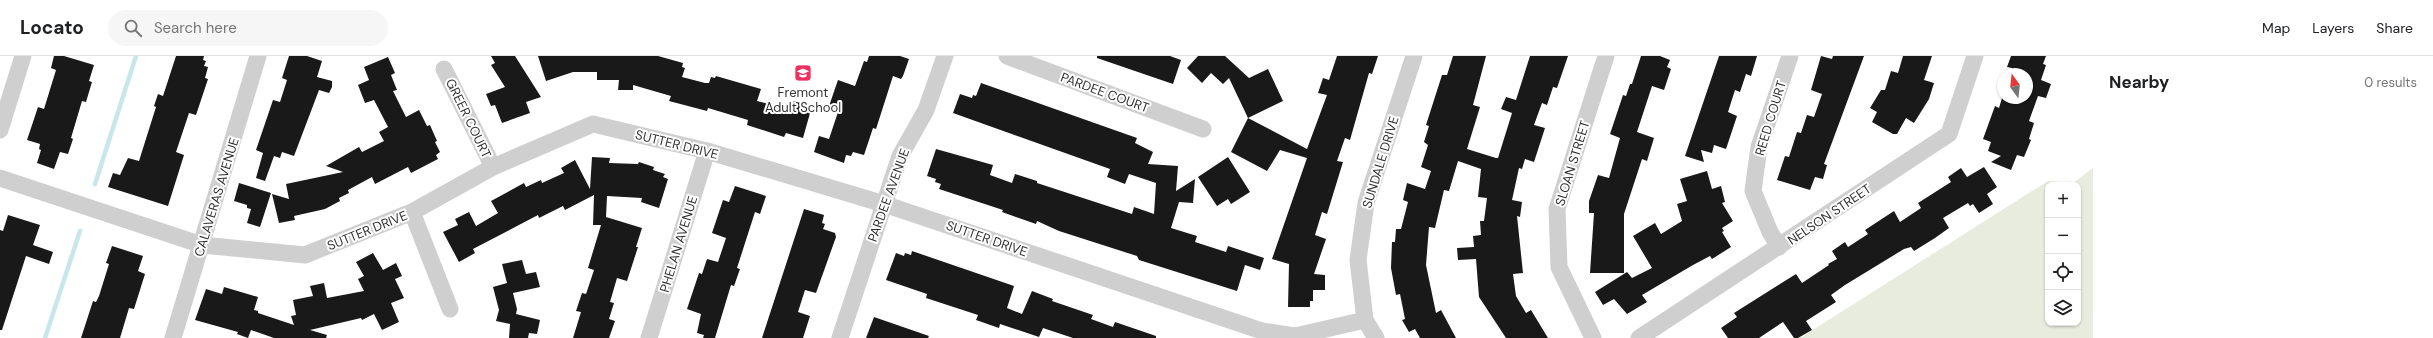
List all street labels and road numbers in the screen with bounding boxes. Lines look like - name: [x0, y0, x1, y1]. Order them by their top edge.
- street label: PARDEE COURT: [1058, 69, 1151, 116]
- street label: GREER COURT: [442, 76, 495, 161]
- street label: REED COURT: [1751, 78, 1790, 158]
- street label: SUNDALE DRIVE: [1358, 114, 1403, 210]
- street label: SLOAN STREET: [1551, 118, 1594, 208]
- street label: SUTTER DRIVE: [634, 126, 720, 163]
- street label: CALAVERAS AVENUE: [190, 136, 243, 259]
- street label: PARDEE AVENUE: [864, 146, 913, 244]
- street label: NELSON STREET: [1784, 180, 1874, 249]
- street label: PHELAN AVENUE: [656, 194, 701, 294]
- street label: SUTTER DRIVE: [325, 207, 410, 254]
- street label: SUTTER DRIVE: [944, 217, 1030, 260]

